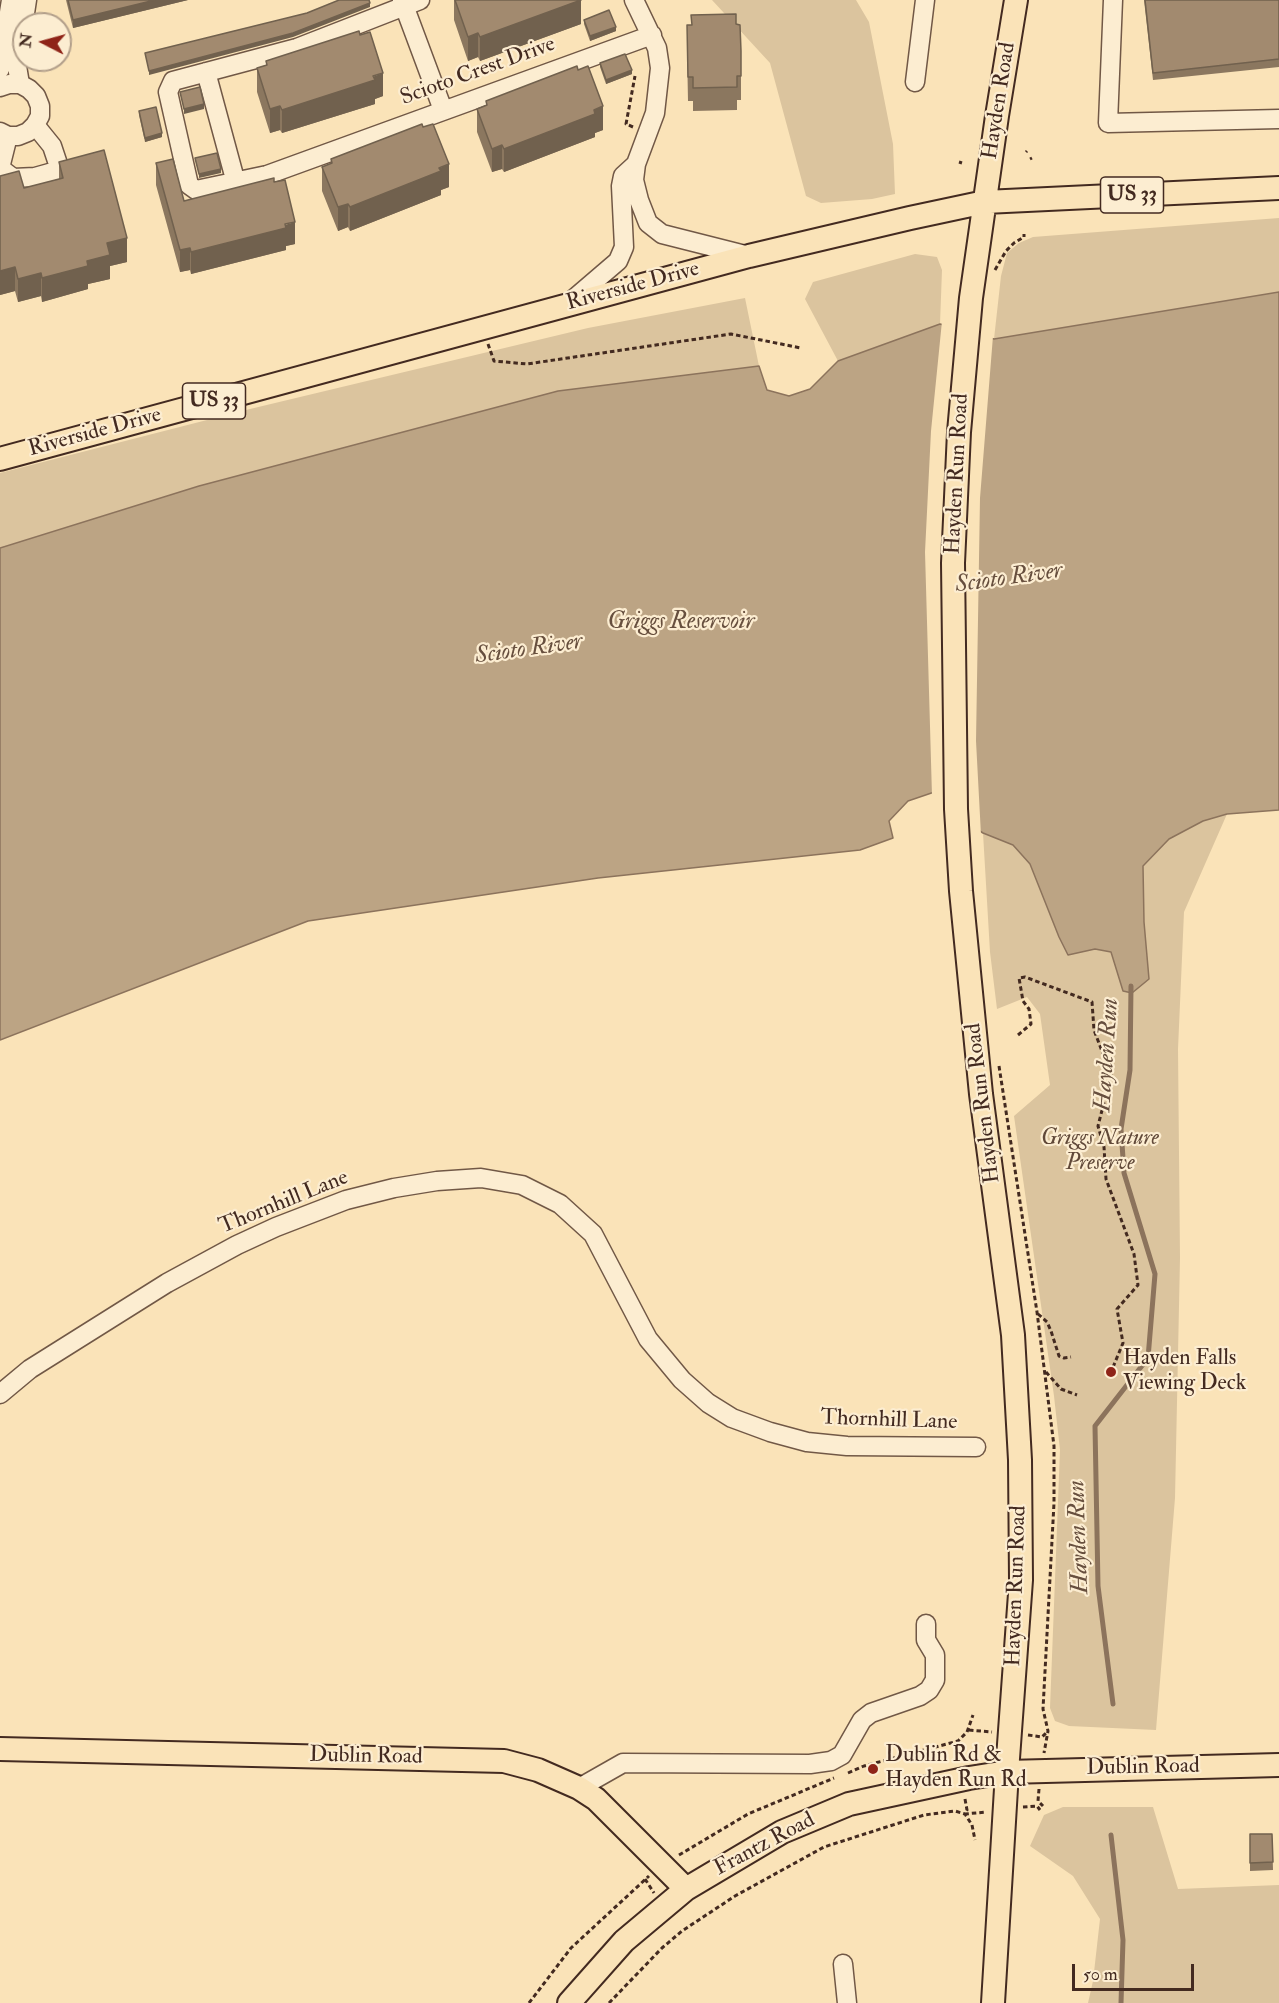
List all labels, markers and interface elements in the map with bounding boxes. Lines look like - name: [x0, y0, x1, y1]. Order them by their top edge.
- north arrow: [12, 12, 72, 72]
- text: N: [15, 32, 37, 49]
- street label: Scioto Crest Drive: [397, 32, 559, 112]
- street label: Hayden Road: [978, 41, 1022, 161]
- road number: US 33: [1100, 177, 1164, 213]
- street label: Riverside Drive: [564, 257, 702, 317]
- road number: US 33: [182, 383, 246, 419]
- street label: Hayden Run Road: [941, 393, 975, 555]
- street label: Riverside Drive: [26, 403, 164, 463]
- water label: Scioto River: [954, 557, 1064, 601]
- water label: Griggs Reservoir: [608, 609, 754, 637]
- water label: Scioto River: [474, 628, 584, 672]
- water label: Hayden Run: [1090, 997, 1126, 1113]
- street label: Hayden Run Road: [961, 1021, 1007, 1185]
- park label: Griggs Nature Preserve: [1041, 1126, 1159, 1178]
- street label: Thornhill Lane: [216, 1165, 352, 1241]
- place label: Hayden Falls Viewing Deck: [1123, 1346, 1246, 1398]
- marker: Hayden Falls Viewing Deck: [1104, 1365, 1118, 1379]
- street label: Thornhill Lane: [820, 1405, 958, 1437]
- water label: Hayden Run: [1064, 1480, 1096, 1594]
- street label: Hayden Run Road: [1001, 1505, 1033, 1667]
- street label: Dublin Road: [309, 1743, 423, 1771]
- place label: Dublin Rd & Hayden Run Rd: [885, 1743, 1027, 1795]
- street label: Dublin Road: [1086, 1754, 1200, 1782]
- marker: Dublin Rd & Hayden Run Rd: [866, 1762, 880, 1776]
- street label: Frantz Road: [710, 1807, 820, 1883]
- scale bar: [1075, 1952, 1196, 1990]
- text: 50 m: [1083, 1963, 1118, 1986]

